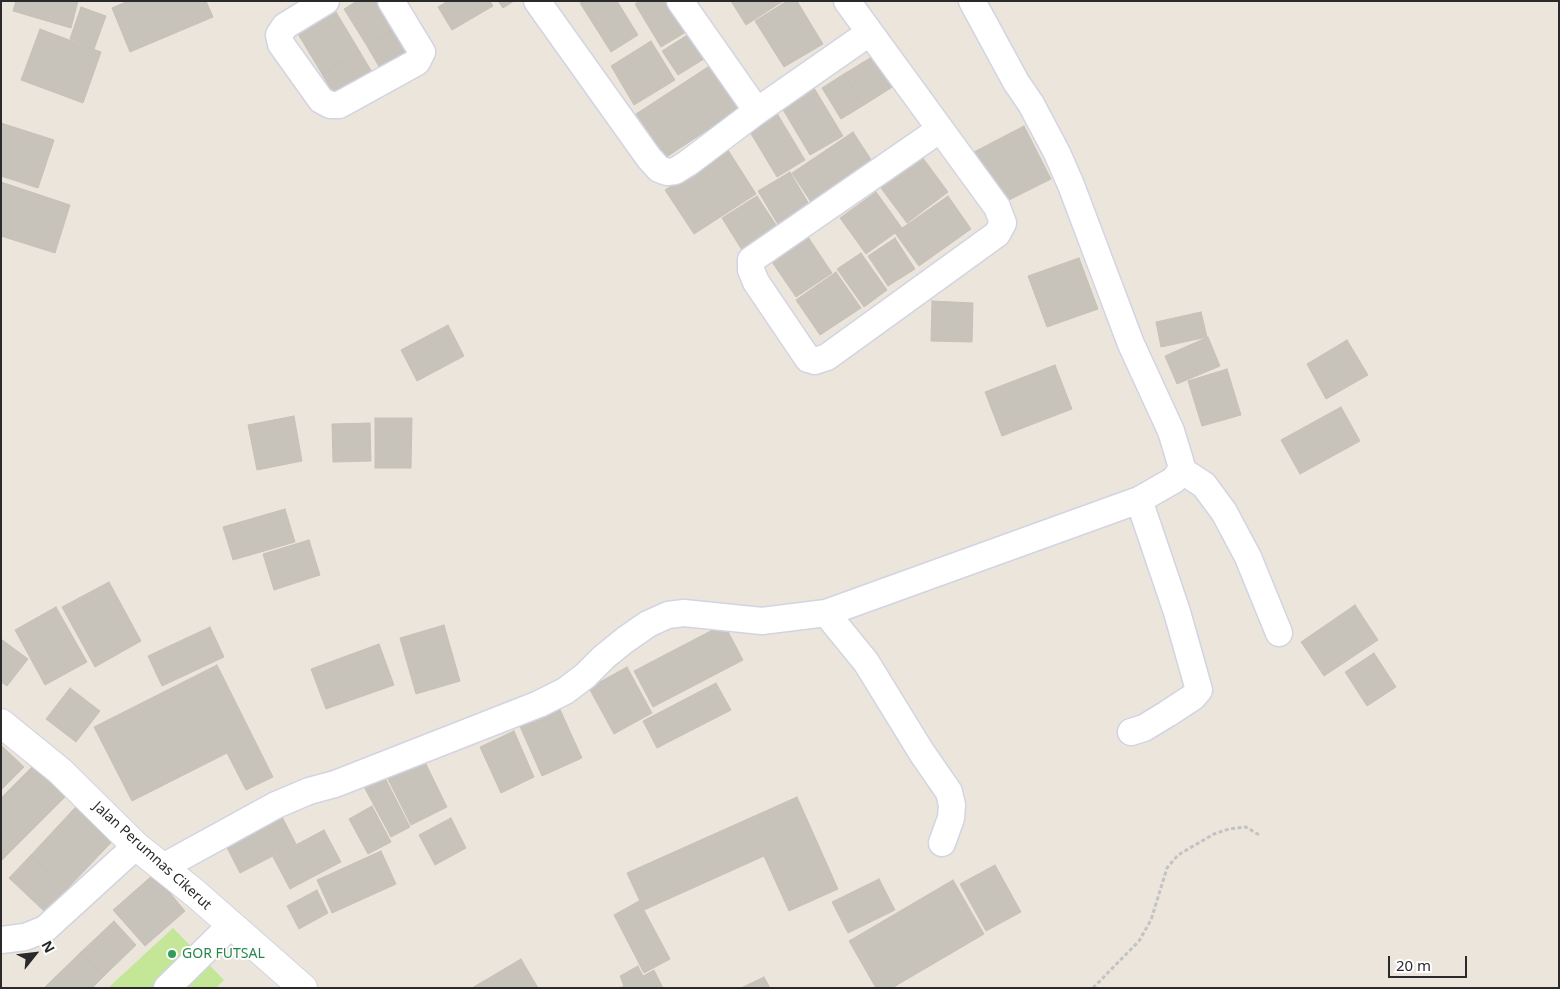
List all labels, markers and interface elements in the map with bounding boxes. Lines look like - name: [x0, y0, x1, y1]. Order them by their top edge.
- street label: Jalan Perumnas Cikerut: [89, 798, 215, 914]
- north arrow: [10, 929, 60, 979]
- text: N: [37, 937, 60, 956]
- place label: GOR FUTSAL: [182, 946, 265, 962]
- scale bar: [1390, 946, 1469, 978]
- marker: GOR FUTSAL: [166, 948, 178, 960]
- text: 20 m: [1396, 955, 1431, 975]

